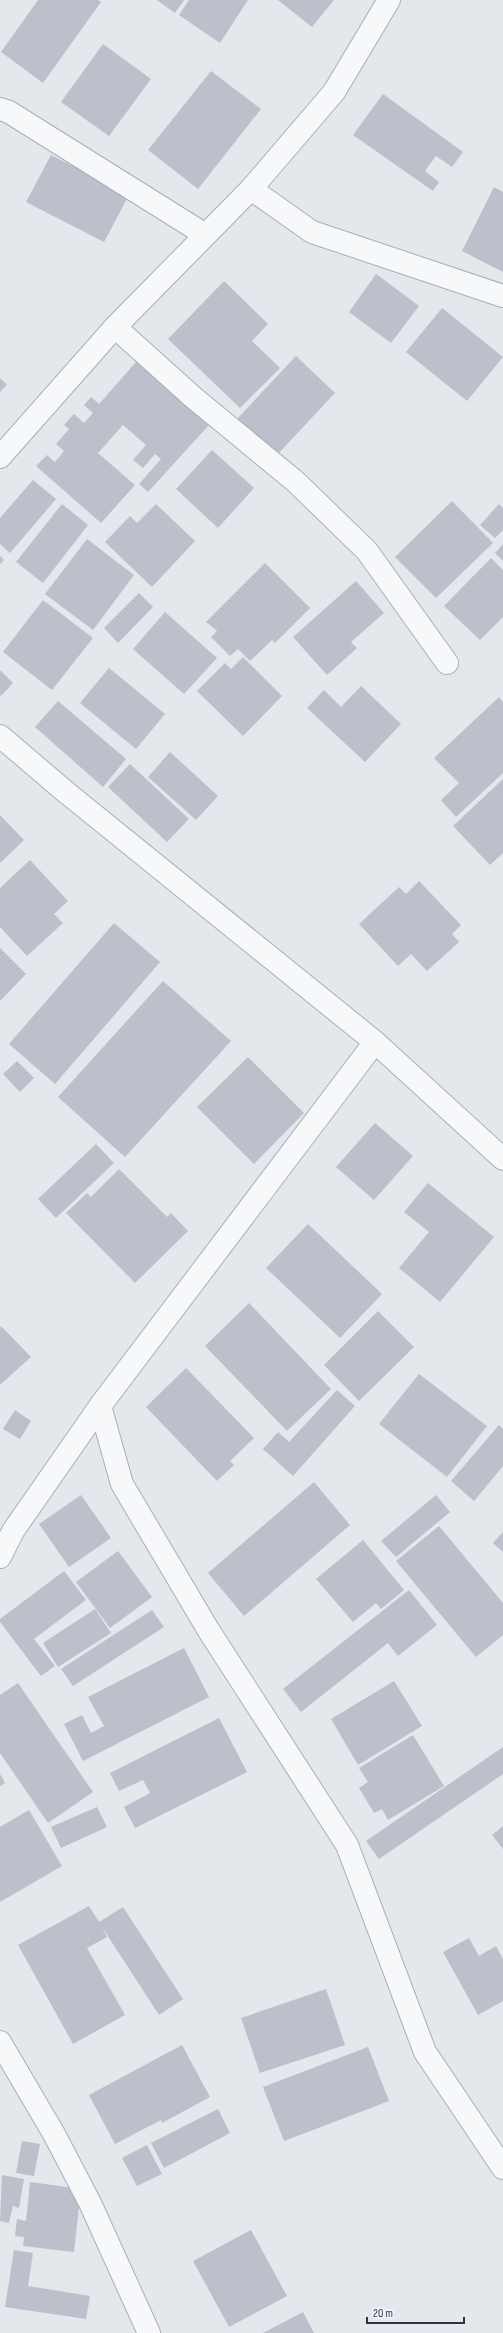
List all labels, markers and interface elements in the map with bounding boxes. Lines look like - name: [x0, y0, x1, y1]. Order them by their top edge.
- scale bar: [367, 2299, 464, 2325]
- text: 20 m: [373, 2306, 393, 2321]

